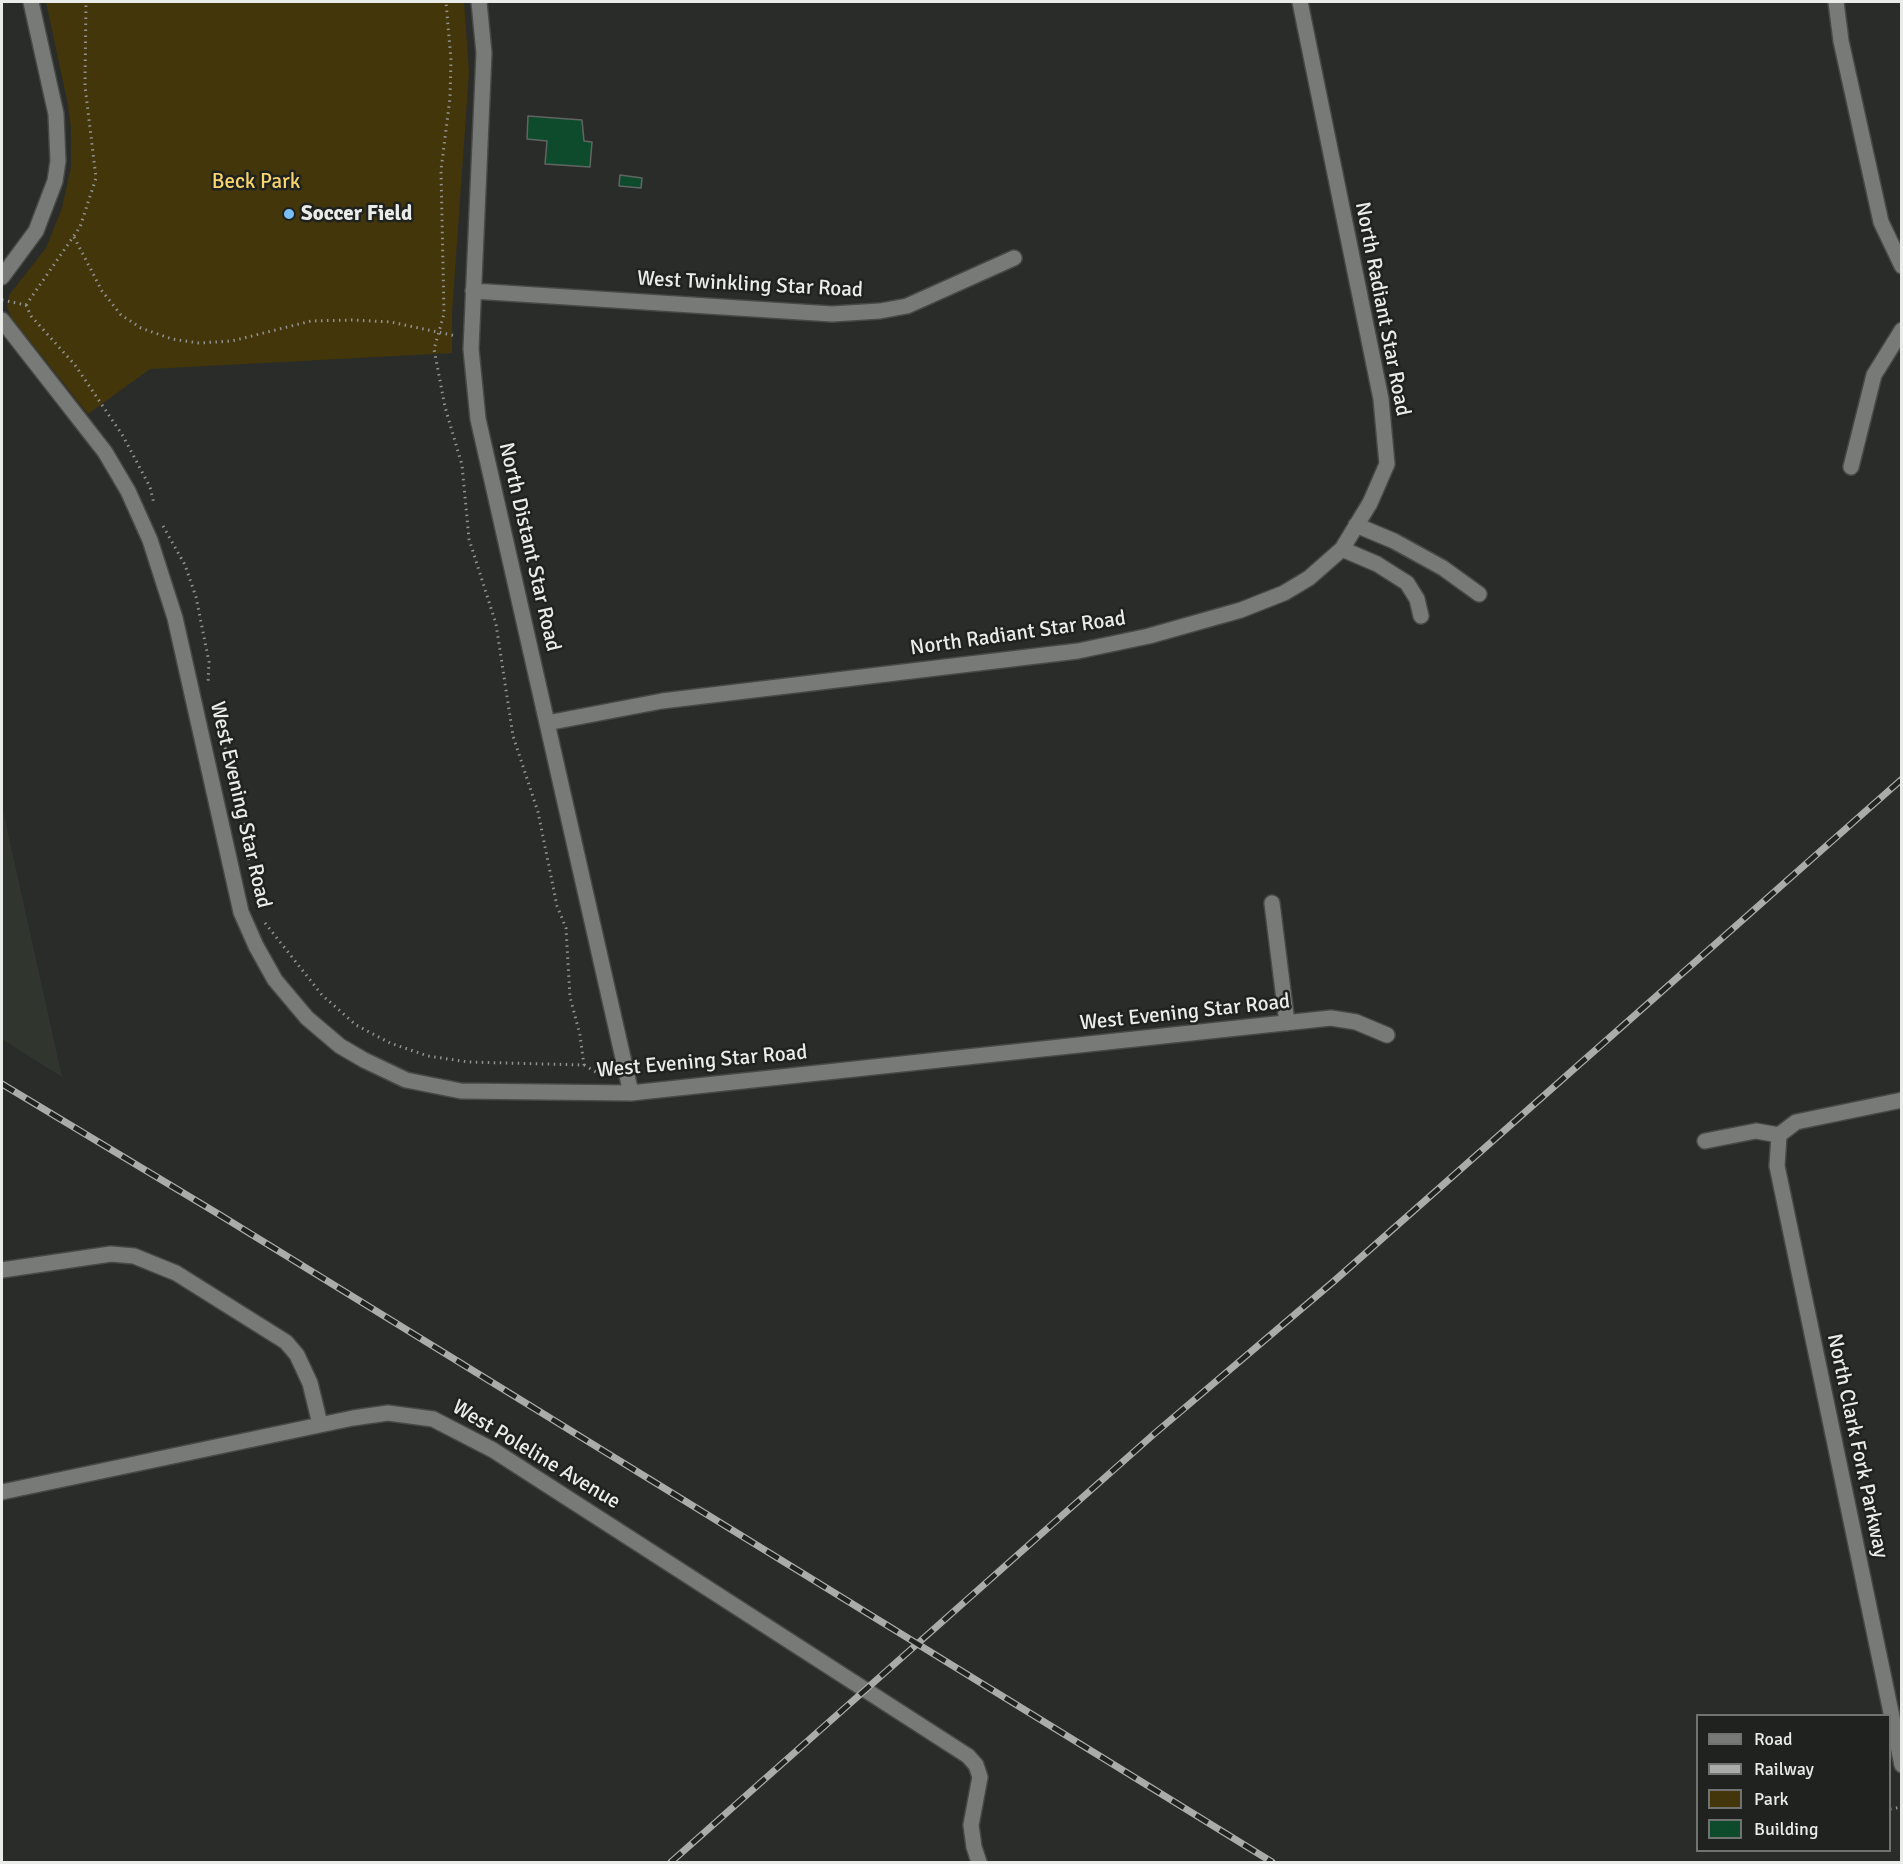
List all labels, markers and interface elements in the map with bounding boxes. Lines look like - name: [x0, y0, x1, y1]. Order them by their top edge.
- park label: Beck Park: [212, 169, 300, 195]
- street label: North Radiant Star Road: [1349, 200, 1415, 418]
- place label: Soccer Field: [301, 201, 412, 227]
- marker: Soccer Field: [282, 207, 296, 221]
- street label: West Twinkling Star Road: [636, 266, 864, 304]
- street label: North Distant Star Road: [493, 440, 565, 654]
- street label: North Radiant Star Road: [909, 606, 1127, 662]
- street label: West Evening Star Road: [204, 699, 276, 911]
- street label: West Evening Star Road: [1079, 989, 1291, 1037]
- street label: West Evening Star Road: [596, 1040, 808, 1084]
- street label: North Clark Fork Parkway: [1821, 1331, 1893, 1561]
- street label: West Poleline Avenue: [447, 1395, 625, 1515]
- legend: [1696, 1714, 1891, 1852]
- text: Road: [1754, 1728, 1793, 1750]
- text: Railway: [1754, 1758, 1814, 1780]
- text: Park: [1754, 1788, 1789, 1810]
- text: Building: [1754, 1818, 1818, 1840]

